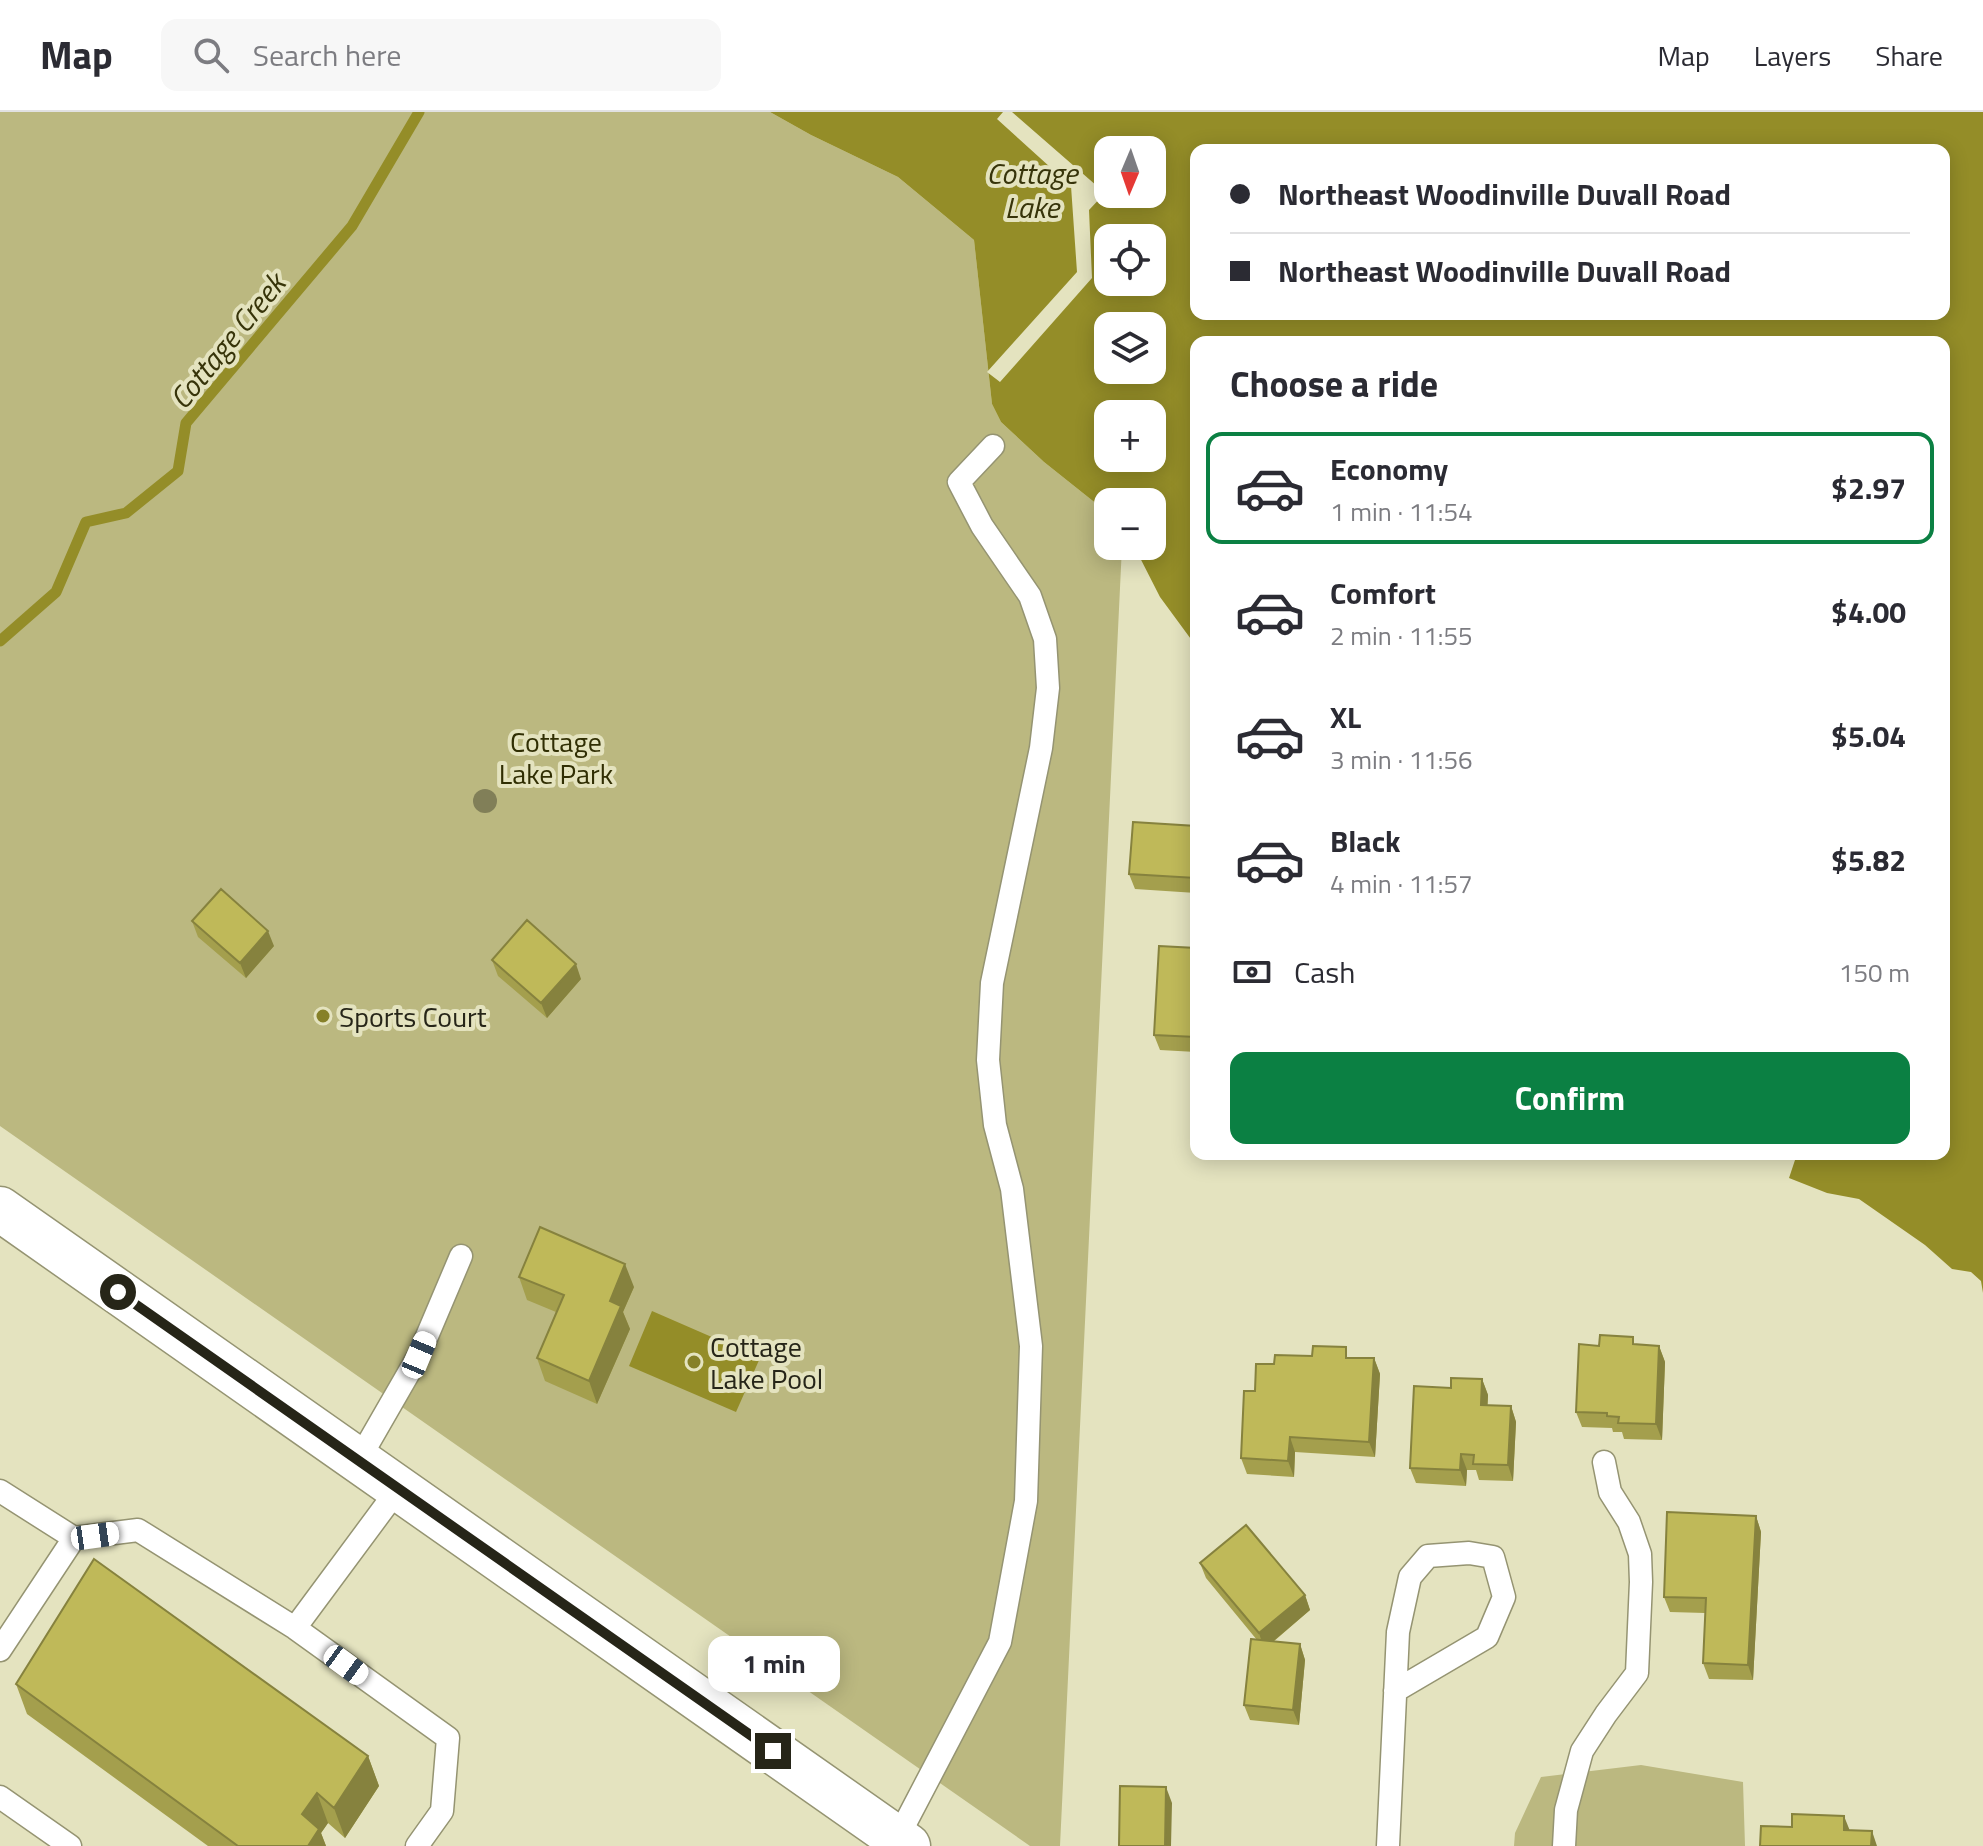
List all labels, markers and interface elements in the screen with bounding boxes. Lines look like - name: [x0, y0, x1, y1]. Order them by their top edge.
- search box: [161, 19, 721, 91]
- text: Map: [40, 26, 113, 84]
- text: Search here: [253, 32, 402, 78]
- icon: search: [189, 33, 233, 77]
- text: Map: [1657, 34, 1710, 77]
- text: Layers: [1754, 34, 1831, 77]
- text: Share: [1875, 34, 1943, 77]
- north arrow: [1094, 136, 1166, 208]
- map controls: [1094, 136, 1166, 560]
- water label: Cottage Lake: [986, 150, 1080, 230]
- text: Northeast Woodinville Duvall Road: [1278, 171, 1731, 217]
- button: locate: [1094, 224, 1166, 296]
- text: Northeast Woodinville Duvall Road: [1278, 248, 1731, 294]
- water label: Cottage Creek: [158, 260, 299, 419]
- button: layers: [1094, 312, 1166, 384]
- text: Choose a ride: [1230, 356, 1438, 411]
- button: +: [1094, 400, 1166, 472]
- text: Economy: [1330, 446, 1448, 492]
- icon: car: [1234, 452, 1306, 524]
- text: $2.97: [1831, 465, 1906, 511]
- button: −: [1094, 488, 1166, 560]
- text: 1 min · 11:54: [1330, 492, 1473, 531]
- text: Comfort: [1330, 570, 1436, 616]
- icon: car: [1234, 576, 1306, 648]
- text: $4.00: [1831, 589, 1906, 635]
- text: 2 min · 11:55: [1330, 616, 1473, 655]
- text: XL: [1330, 694, 1361, 740]
- icon: car: [1234, 700, 1306, 772]
- text: $5.04: [1831, 713, 1906, 759]
- park label: Cottage Lake Park: [499, 720, 613, 795]
- text: 3 min · 11:56: [1330, 740, 1473, 779]
- text: Black: [1330, 818, 1401, 864]
- icon: car: [1234, 824, 1306, 896]
- text: $5.82: [1831, 837, 1906, 883]
- text: 4 min · 11:57: [1330, 864, 1473, 903]
- text: Cash: [1294, 949, 1355, 995]
- icon: cash: [1230, 950, 1274, 994]
- text: 150 m: [1839, 953, 1910, 992]
- place label: Sports Court: [339, 995, 487, 1038]
- marker: Sports Court: [314, 1007, 332, 1025]
- button: Confirm: [1230, 1052, 1910, 1144]
- route start: [100, 1274, 136, 1310]
- place label: Cottage Lake Pool: [710, 1325, 823, 1400]
- car: [399, 1328, 439, 1382]
- marker: Cottage Lake Pool: [685, 1353, 703, 1371]
- car: [70, 1521, 120, 1551]
- callout: 1 min: [707, 1635, 839, 1691]
- car: [320, 1641, 372, 1689]
- text: 1 min: [742, 1644, 806, 1683]
- route end: [755, 1733, 791, 1769]

